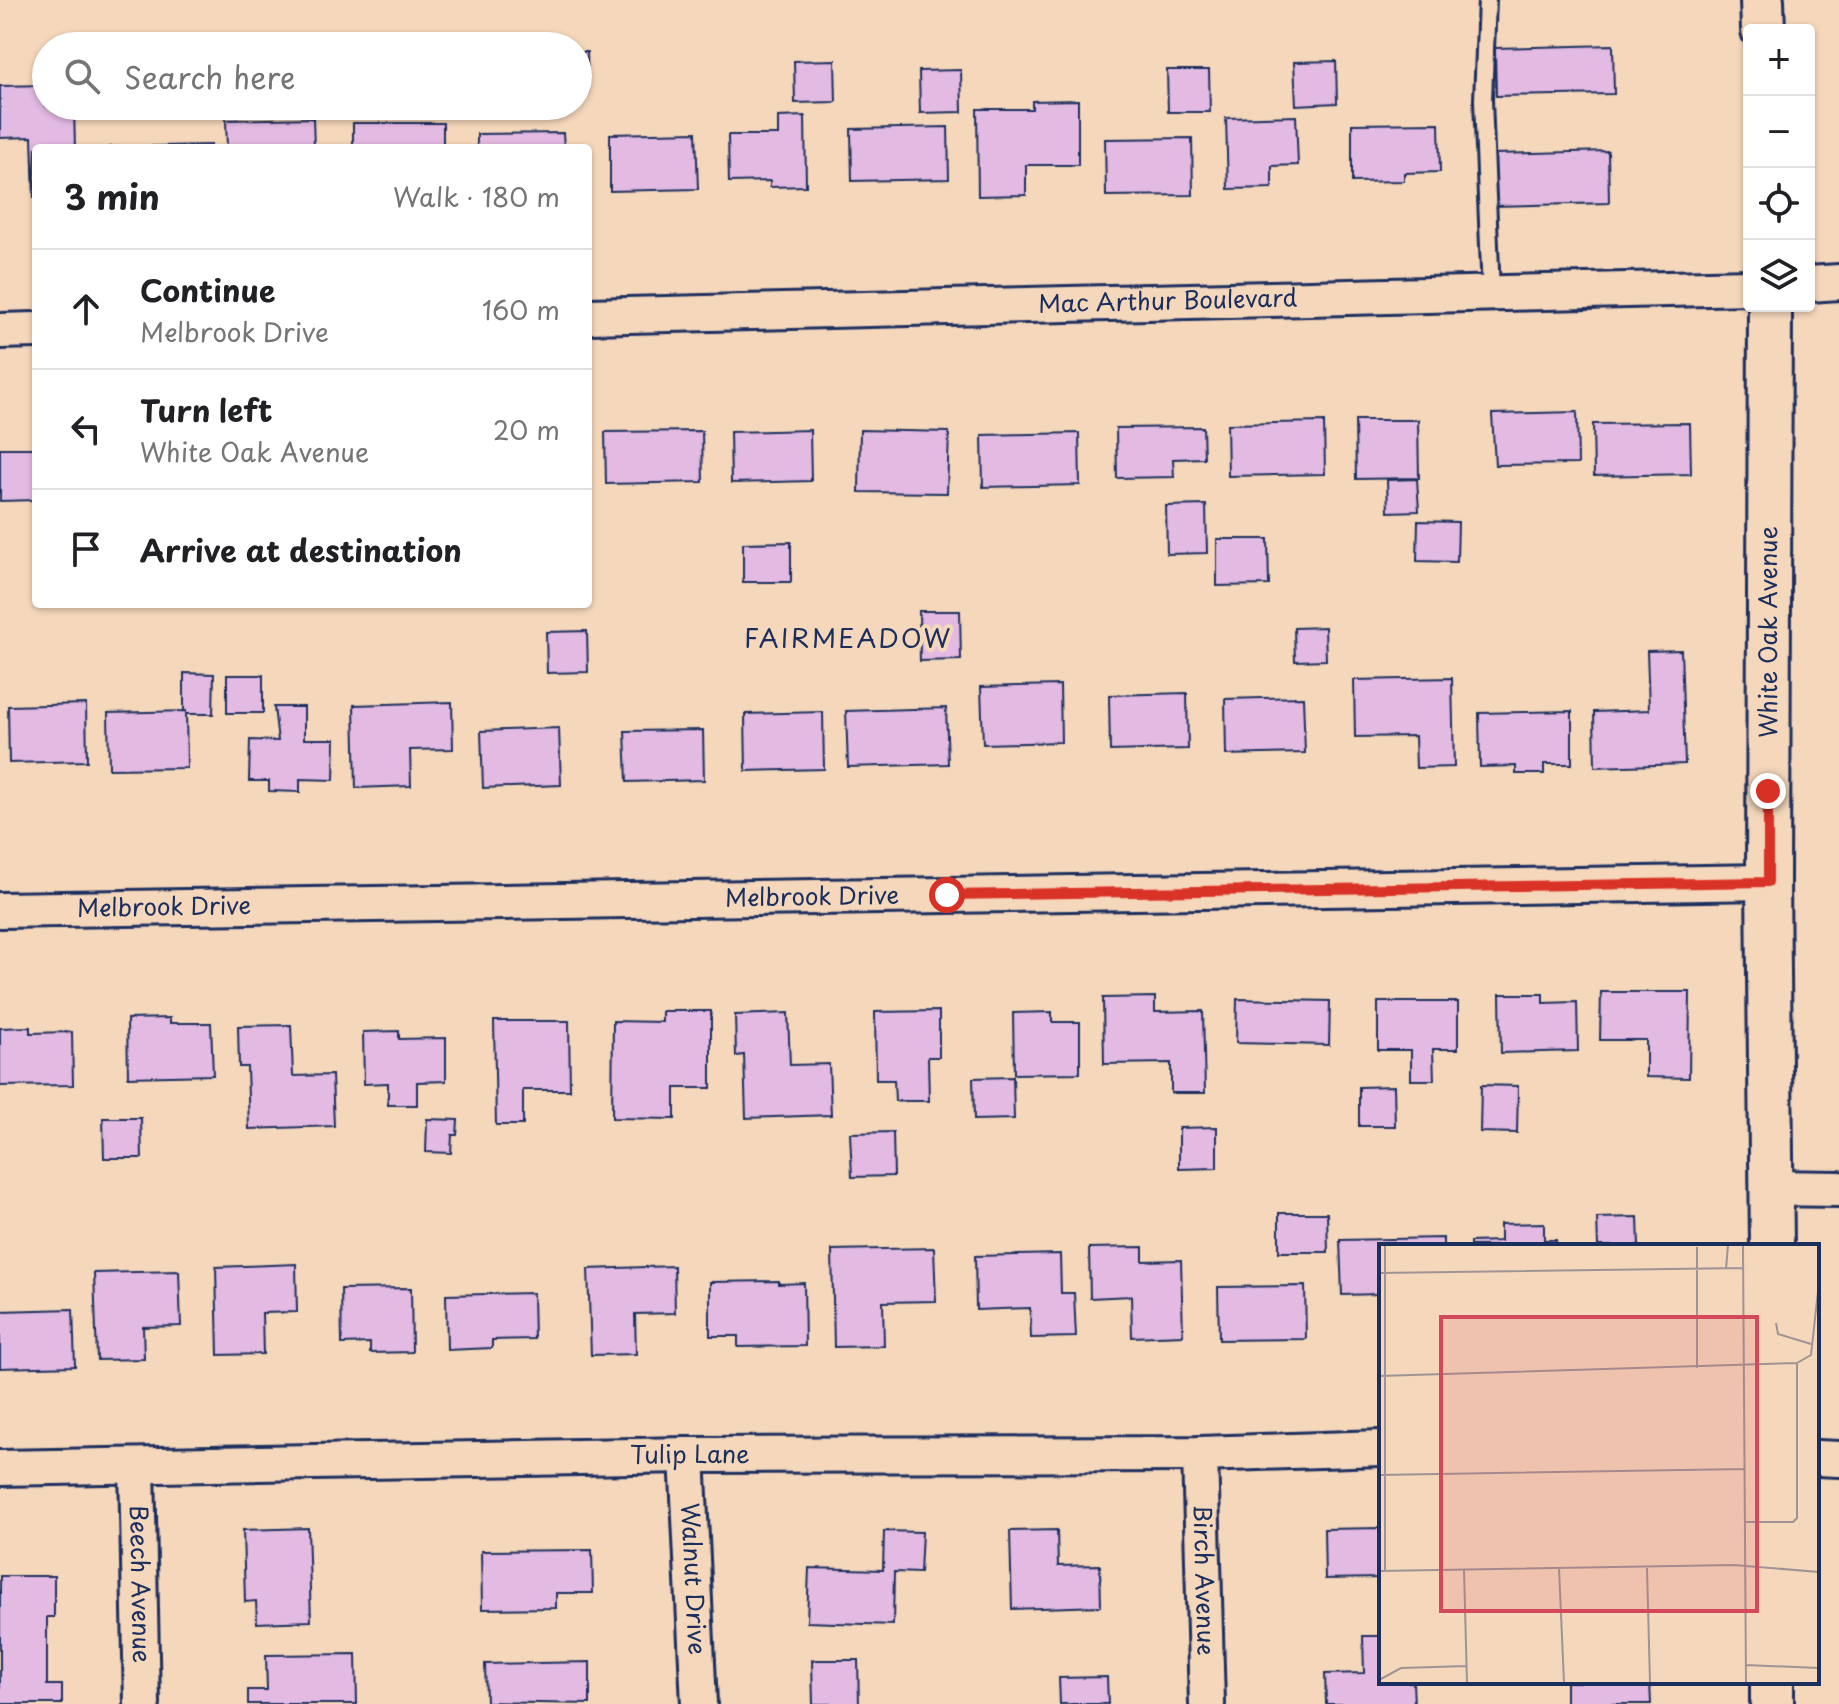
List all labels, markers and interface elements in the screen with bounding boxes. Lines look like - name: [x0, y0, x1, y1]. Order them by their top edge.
- map controls: [1743, 24, 1815, 312]
- button: +: [1743, 24, 1815, 96]
- search box: [32, 32, 592, 120]
- icon: search: [60, 54, 104, 98]
- text: Search here: [124, 54, 296, 99]
- button: −: [1743, 96, 1815, 168]
- button: locate: [1743, 168, 1815, 240]
- text: 3 min: [64, 170, 160, 222]
- text: Walk · 180 m: [393, 177, 560, 216]
- button: layers: [1743, 240, 1815, 312]
- text: Continue: [140, 267, 275, 312]
- street label: Mac Arthur Boulevard: [1038, 278, 1298, 321]
- icon: ahead: [64, 287, 108, 331]
- text: 160 m: [482, 290, 560, 329]
- text: Melbrook Drive: [140, 312, 329, 351]
- text: Turn left: [140, 387, 272, 432]
- icon: left: [64, 407, 108, 451]
- text: 20 m: [493, 410, 560, 449]
- text: White Oak Avenue: [140, 432, 369, 471]
- street label: White Oak Avenue: [1749, 526, 1785, 738]
- icon: arrive: [64, 527, 108, 571]
- text: Arrive at destination: [140, 527, 462, 572]
- district label: FAIRMEADOW: [744, 618, 952, 657]
- route end: [1750, 773, 1786, 809]
- street label: Melbrook Drive: [724, 876, 899, 915]
- route start: [929, 877, 965, 913]
- street label: Melbrook Drive: [77, 886, 251, 925]
- inset map: [1379, 1244, 1819, 1684]
- street label: Tulip Lane: [630, 1435, 750, 1472]
- street label: Walnut Drive: [673, 1502, 717, 1656]
- street label: Birch Avenue: [1185, 1504, 1226, 1656]
- street label: Beech Avenue: [122, 1505, 161, 1663]

